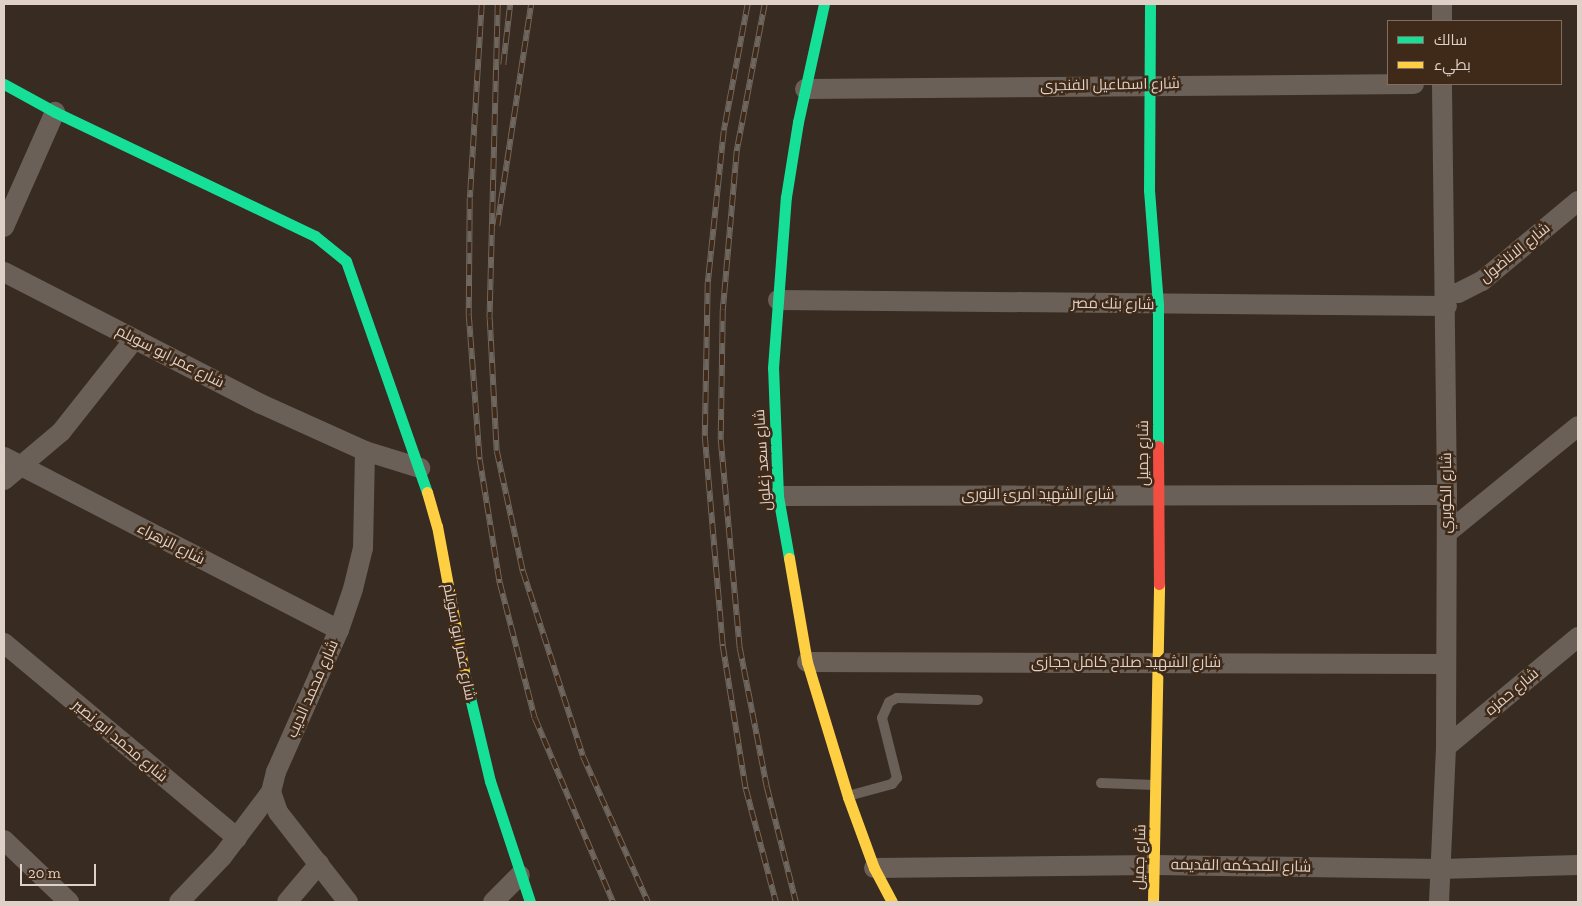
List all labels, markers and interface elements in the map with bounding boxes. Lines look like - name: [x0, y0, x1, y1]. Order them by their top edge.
- legend: [1387, 20, 1562, 85]
- text: سالك: [1434, 31, 1467, 49]
- text: بطيء: [1434, 56, 1471, 74]
- street label: شارع اسماعيل الفنجرى: [1040, 75, 1180, 95]
- street label: شارع الاناضول: [1476, 219, 1554, 287]
- street label: شارع بنك مصر: [1071, 294, 1155, 314]
- street label: شارع عمر ابو سويلم: [113, 322, 227, 392]
- street label: شارع سعد زغلول: [750, 409, 776, 511]
- street label: شارع جميل: [1135, 420, 1153, 486]
- street label: شارع الكوبري: [1438, 452, 1456, 534]
- street label: شارع الشهيد امرئ النورى: [962, 486, 1114, 504]
- street label: شارع الزهراء: [134, 519, 208, 569]
- street label: شارع عمر ابو سويلم: [439, 582, 479, 702]
- street label: شارع محمد الديب: [283, 637, 343, 741]
- street label: شارع الشهيد صلاح كامل حجازى: [1031, 654, 1221, 672]
- street label: شارع حمزه: [1482, 664, 1542, 720]
- street label: شارع محمد ابو نصير: [69, 696, 171, 786]
- street label: شارع جميل: [1130, 824, 1150, 890]
- scale bar: [22, 854, 99, 886]
- street label: شارع المحكمه القديمه: [1171, 856, 1311, 876]
- text: 20 m: [28, 864, 61, 882]

